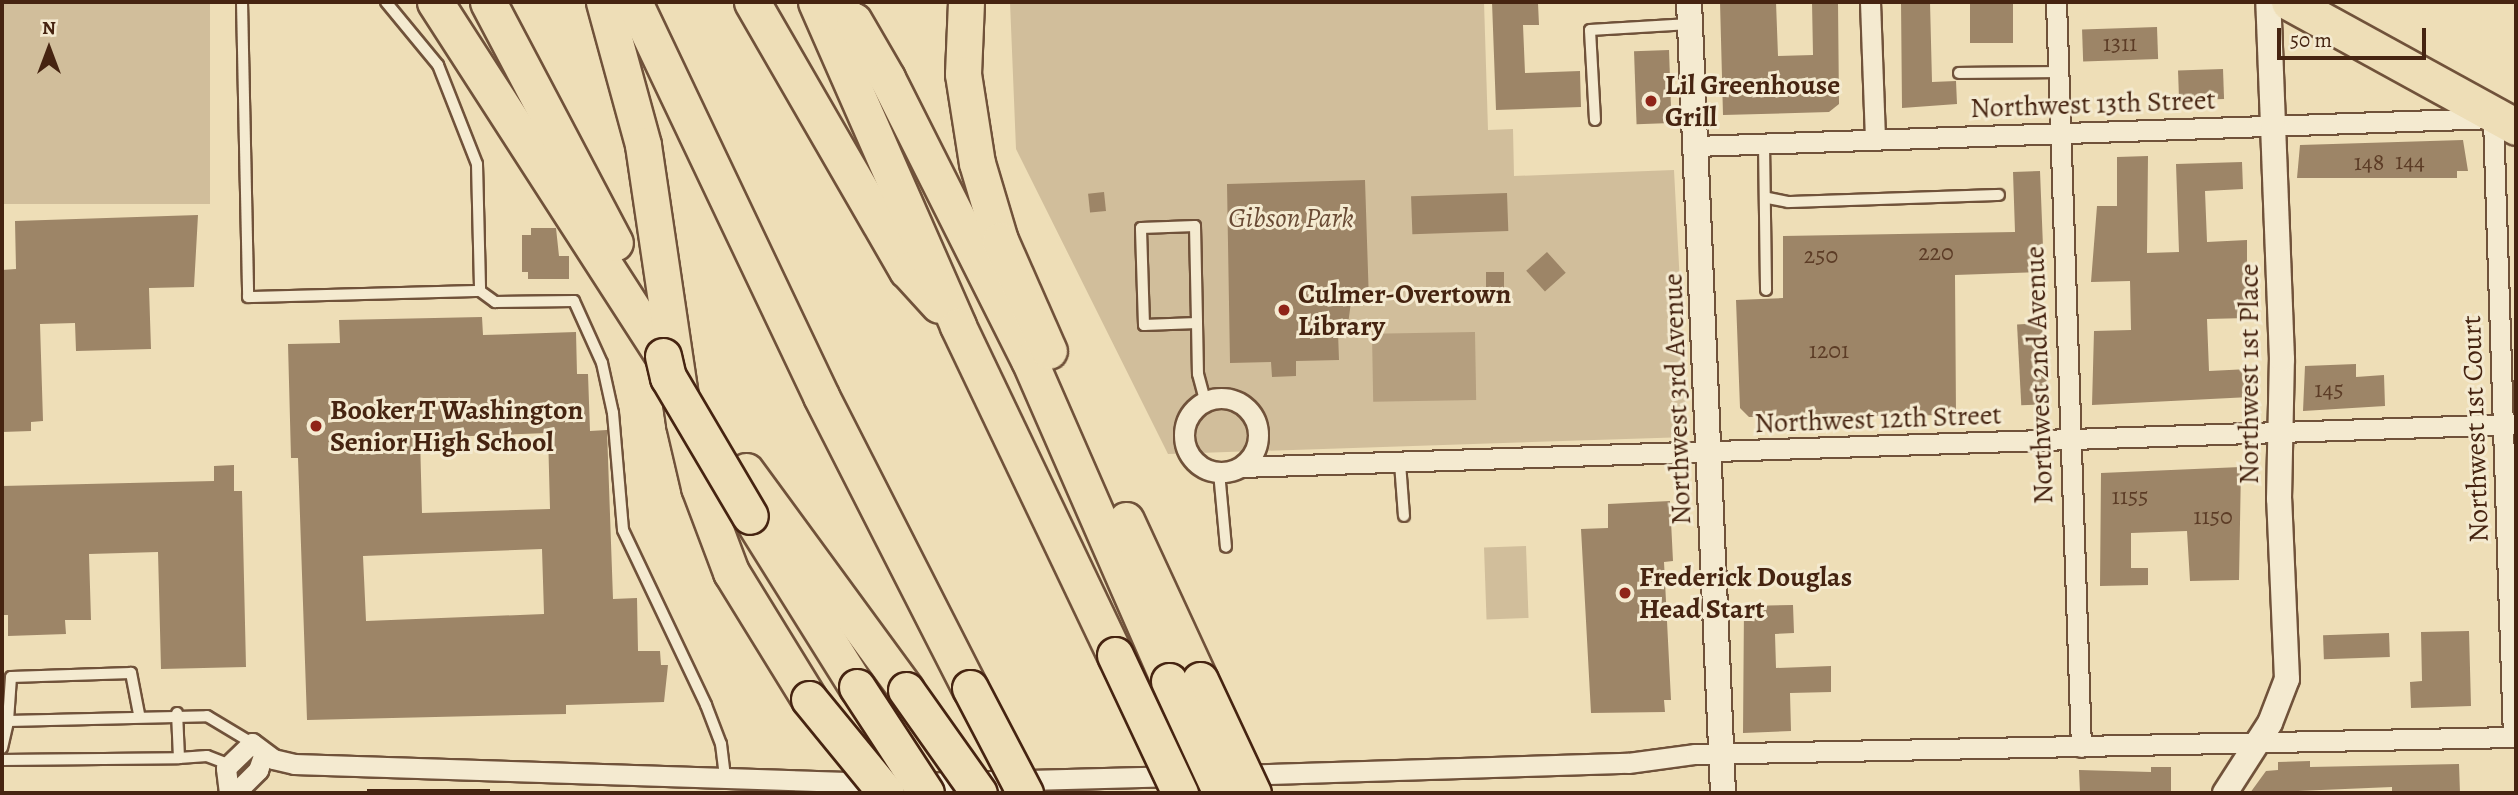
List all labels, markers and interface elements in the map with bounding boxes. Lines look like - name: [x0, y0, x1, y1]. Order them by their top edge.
- north arrow: [14, 14, 84, 84]
- scale bar: [2280, 14, 2429, 58]
- text: N: [42, 15, 56, 41]
- text: 50 m: [2290, 26, 2332, 54]
- house number: 1311: [2103, 30, 2137, 58]
- place label: Lil Greenhouse Grill: [1665, 68, 1840, 134]
- street label: Northwest 13th Street: [1970, 83, 2216, 125]
- marker: Lil Greenhouse Grill: [1643, 93, 1659, 109]
- house number: 144: [2395, 148, 2425, 176]
- house number: 148: [2354, 149, 2384, 177]
- park label: Gibson Park: [1228, 201, 1354, 235]
- house number: 220: [1918, 239, 1954, 267]
- house number: 250: [1804, 242, 1838, 270]
- street label: Northwest 2nd Avenue: [2018, 245, 2060, 505]
- street label: Northwest 1st Place: [2232, 264, 2266, 484]
- street label: Northwest 3rd Avenue: [1656, 273, 1698, 525]
- place label: Culmer-Overtown Library: [1298, 277, 1511, 343]
- marker: Culmer-Overtown Library: [1276, 302, 1292, 318]
- street label: Northwest 1st Court: [2454, 315, 2496, 543]
- house number: 1201: [1809, 337, 1849, 365]
- house number: 145: [2314, 376, 2344, 404]
- place label: Booker T Washington Senior High School: [330, 393, 583, 459]
- street label: Northwest 12th Street: [1754, 398, 2002, 440]
- marker: Booker T Washington Senior High School: [308, 418, 324, 434]
- house number: 1155: [2111, 483, 2149, 511]
- house number: 1150: [2193, 503, 2233, 531]
- place label: Frederick Douglas Head Start: [1639, 560, 1852, 626]
- marker: Frederick Douglas Head Start: [1617, 585, 1633, 601]

